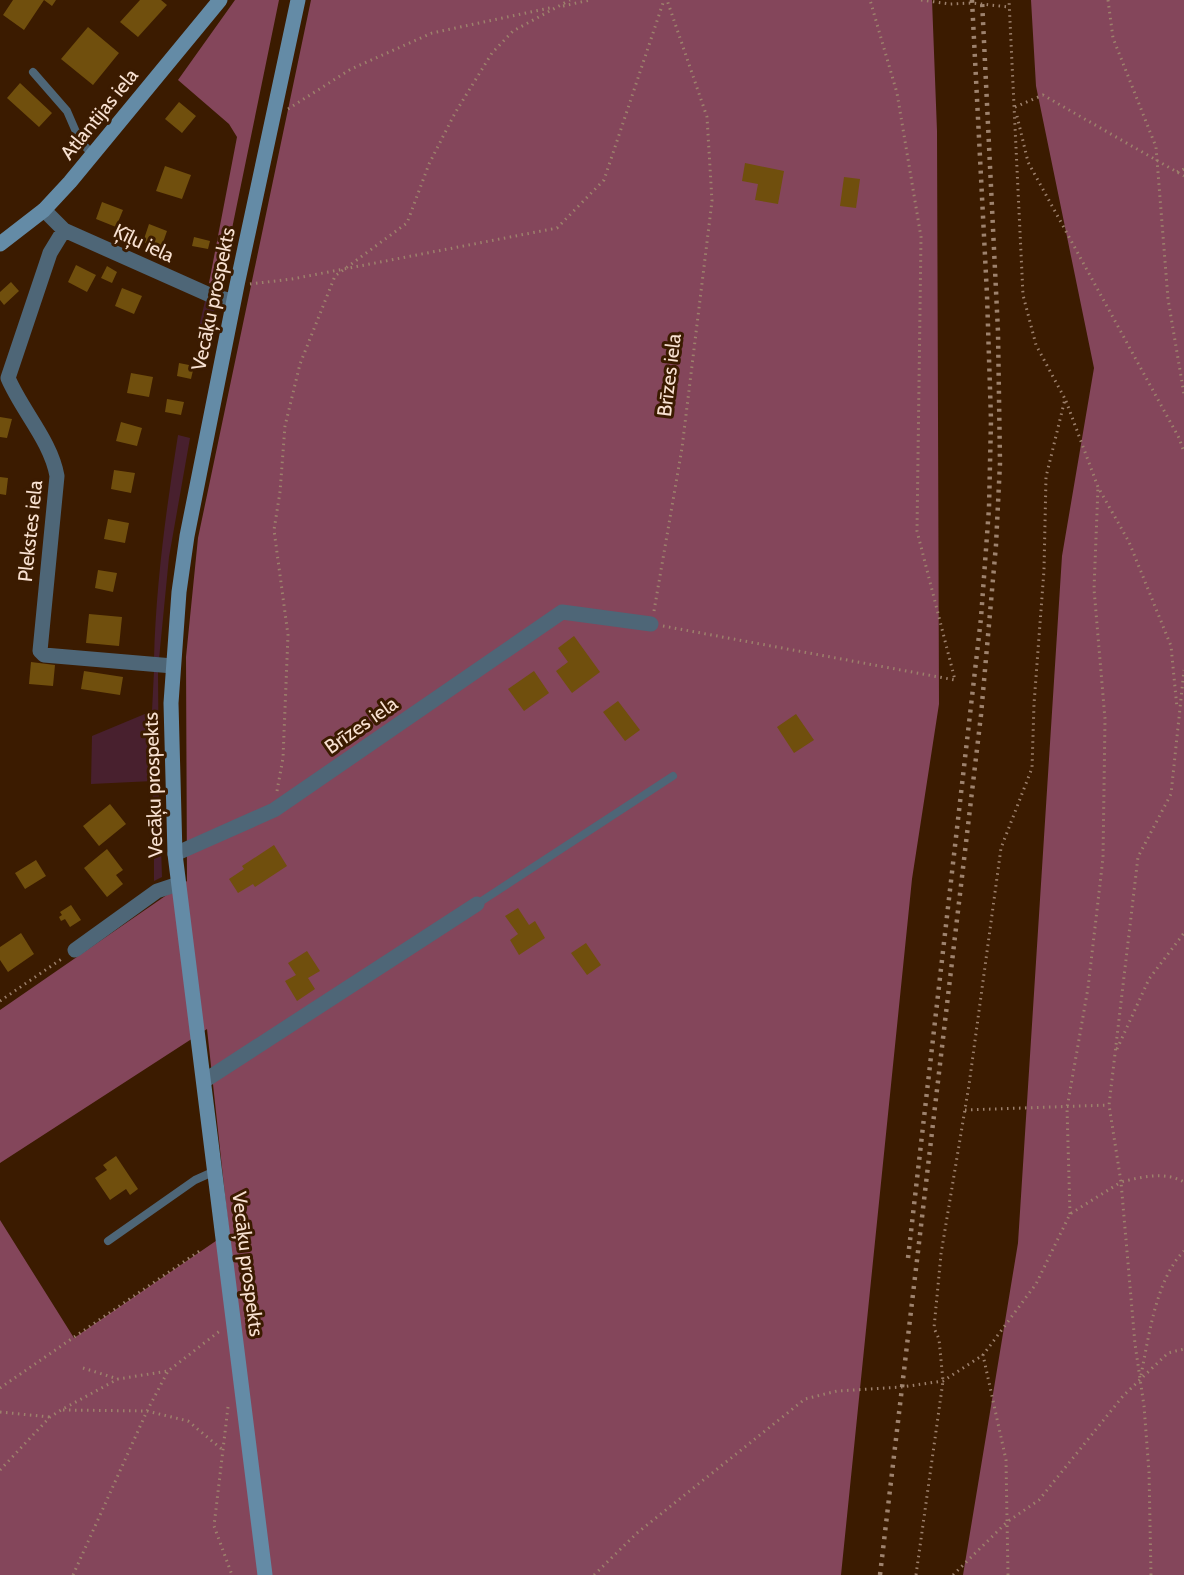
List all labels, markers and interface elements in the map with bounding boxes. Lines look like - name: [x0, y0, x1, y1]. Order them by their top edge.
- street label: Atlantijas iela: [55, 63, 143, 164]
- street label: Ķīļu iela: [109, 219, 178, 268]
- street label: Vecāķu prospekts: [186, 225, 241, 373]
- street label: Brīzes iela: [652, 332, 686, 418]
- street label: Plekstes iela: [13, 479, 47, 583]
- street label: Brīzes iela: [320, 691, 402, 759]
- street label: Vecāķu prospekts: [138, 712, 169, 858]
- street label: Vecāķu prospekts: [226, 1190, 269, 1338]

